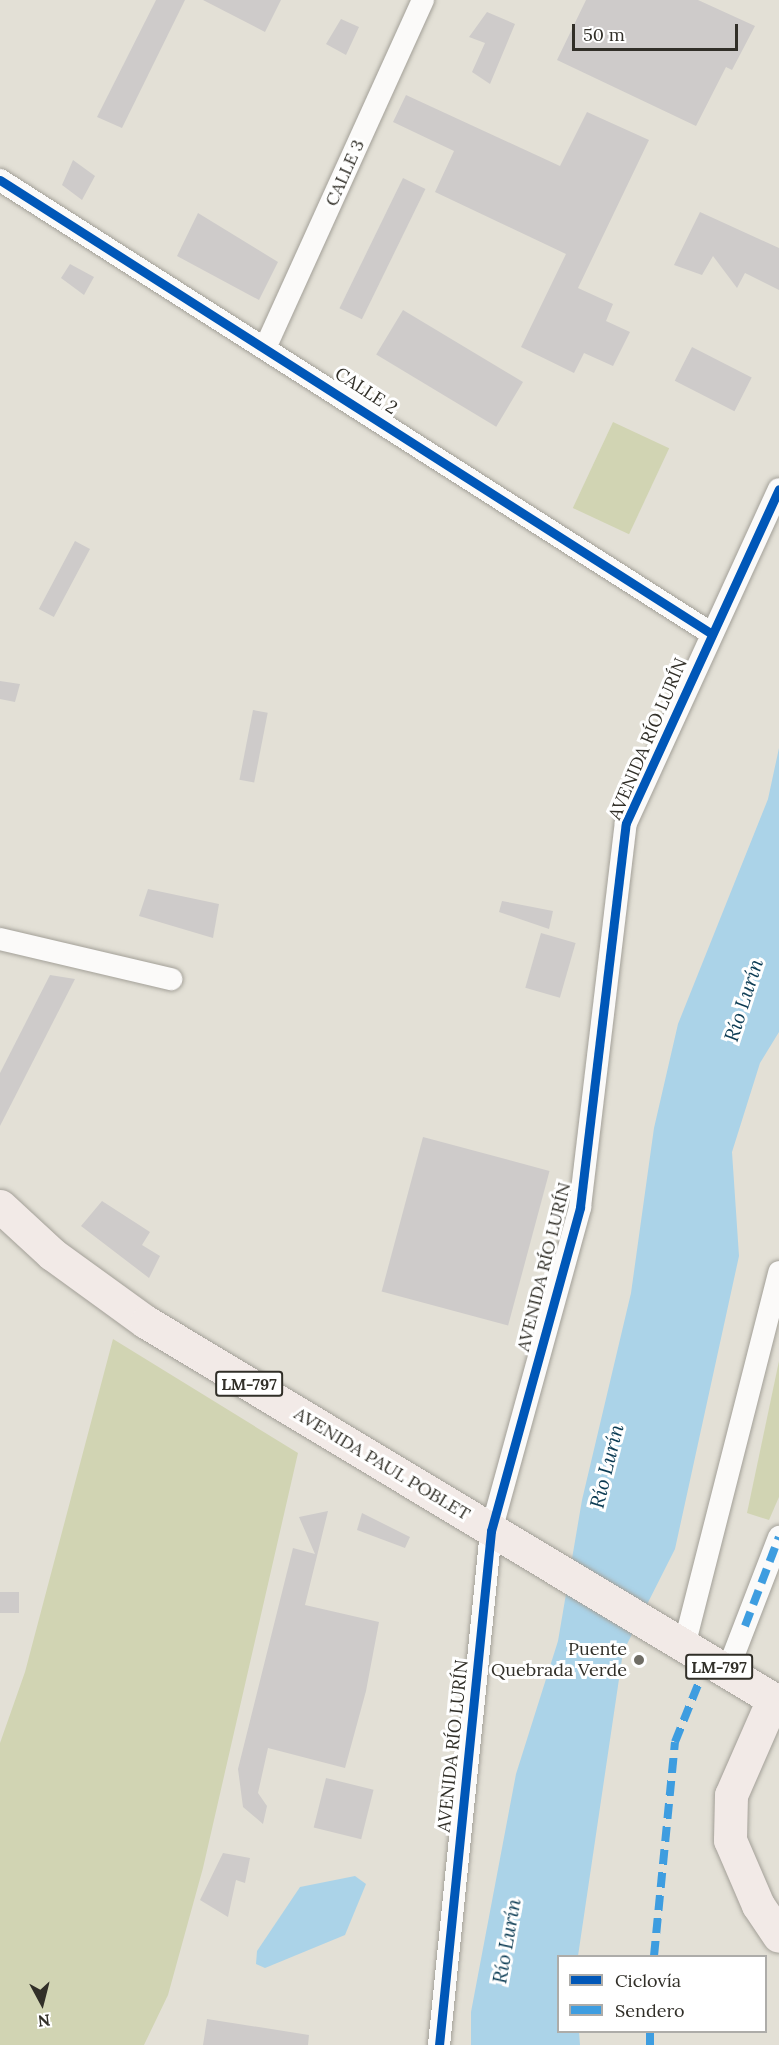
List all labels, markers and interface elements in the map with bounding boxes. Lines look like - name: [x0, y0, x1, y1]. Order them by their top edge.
- scale bar: [575, 12, 742, 50]
- text: 50 m: [583, 23, 625, 46]
- street label: CALLE 3: [321, 136, 369, 210]
- street label: CALLE 2: [331, 363, 401, 419]
- street label: AVENIDA RÍO LURÍN: [604, 655, 692, 823]
- water label: Río Lurín: [718, 956, 768, 1044]
- street label: AVENIDA RÍO LURÍN: [513, 1180, 575, 1354]
- road number: LM-797: [214, 1371, 284, 1397]
- street label: AVENIDA PAUL POBLET: [290, 1403, 474, 1525]
- water label: Río Lurín: [584, 1421, 628, 1511]
- place label: Puente Quebrada Verde: [491, 1639, 627, 1682]
- marker: Puente Quebrada Verde: [632, 1653, 646, 1667]
- road number: LM-797: [684, 1654, 754, 1680]
- street label: AVENIDA RÍO LURÍN: [433, 1659, 473, 1833]
- water label: Río Lurín: [487, 1897, 525, 1985]
- legend: [557, 1955, 767, 2033]
- text: Ciclovía: [615, 1969, 681, 1992]
- north arrow: [12, 1973, 72, 2033]
- text: Sendero: [615, 1999, 685, 2022]
- text: N: [37, 2010, 52, 2032]

